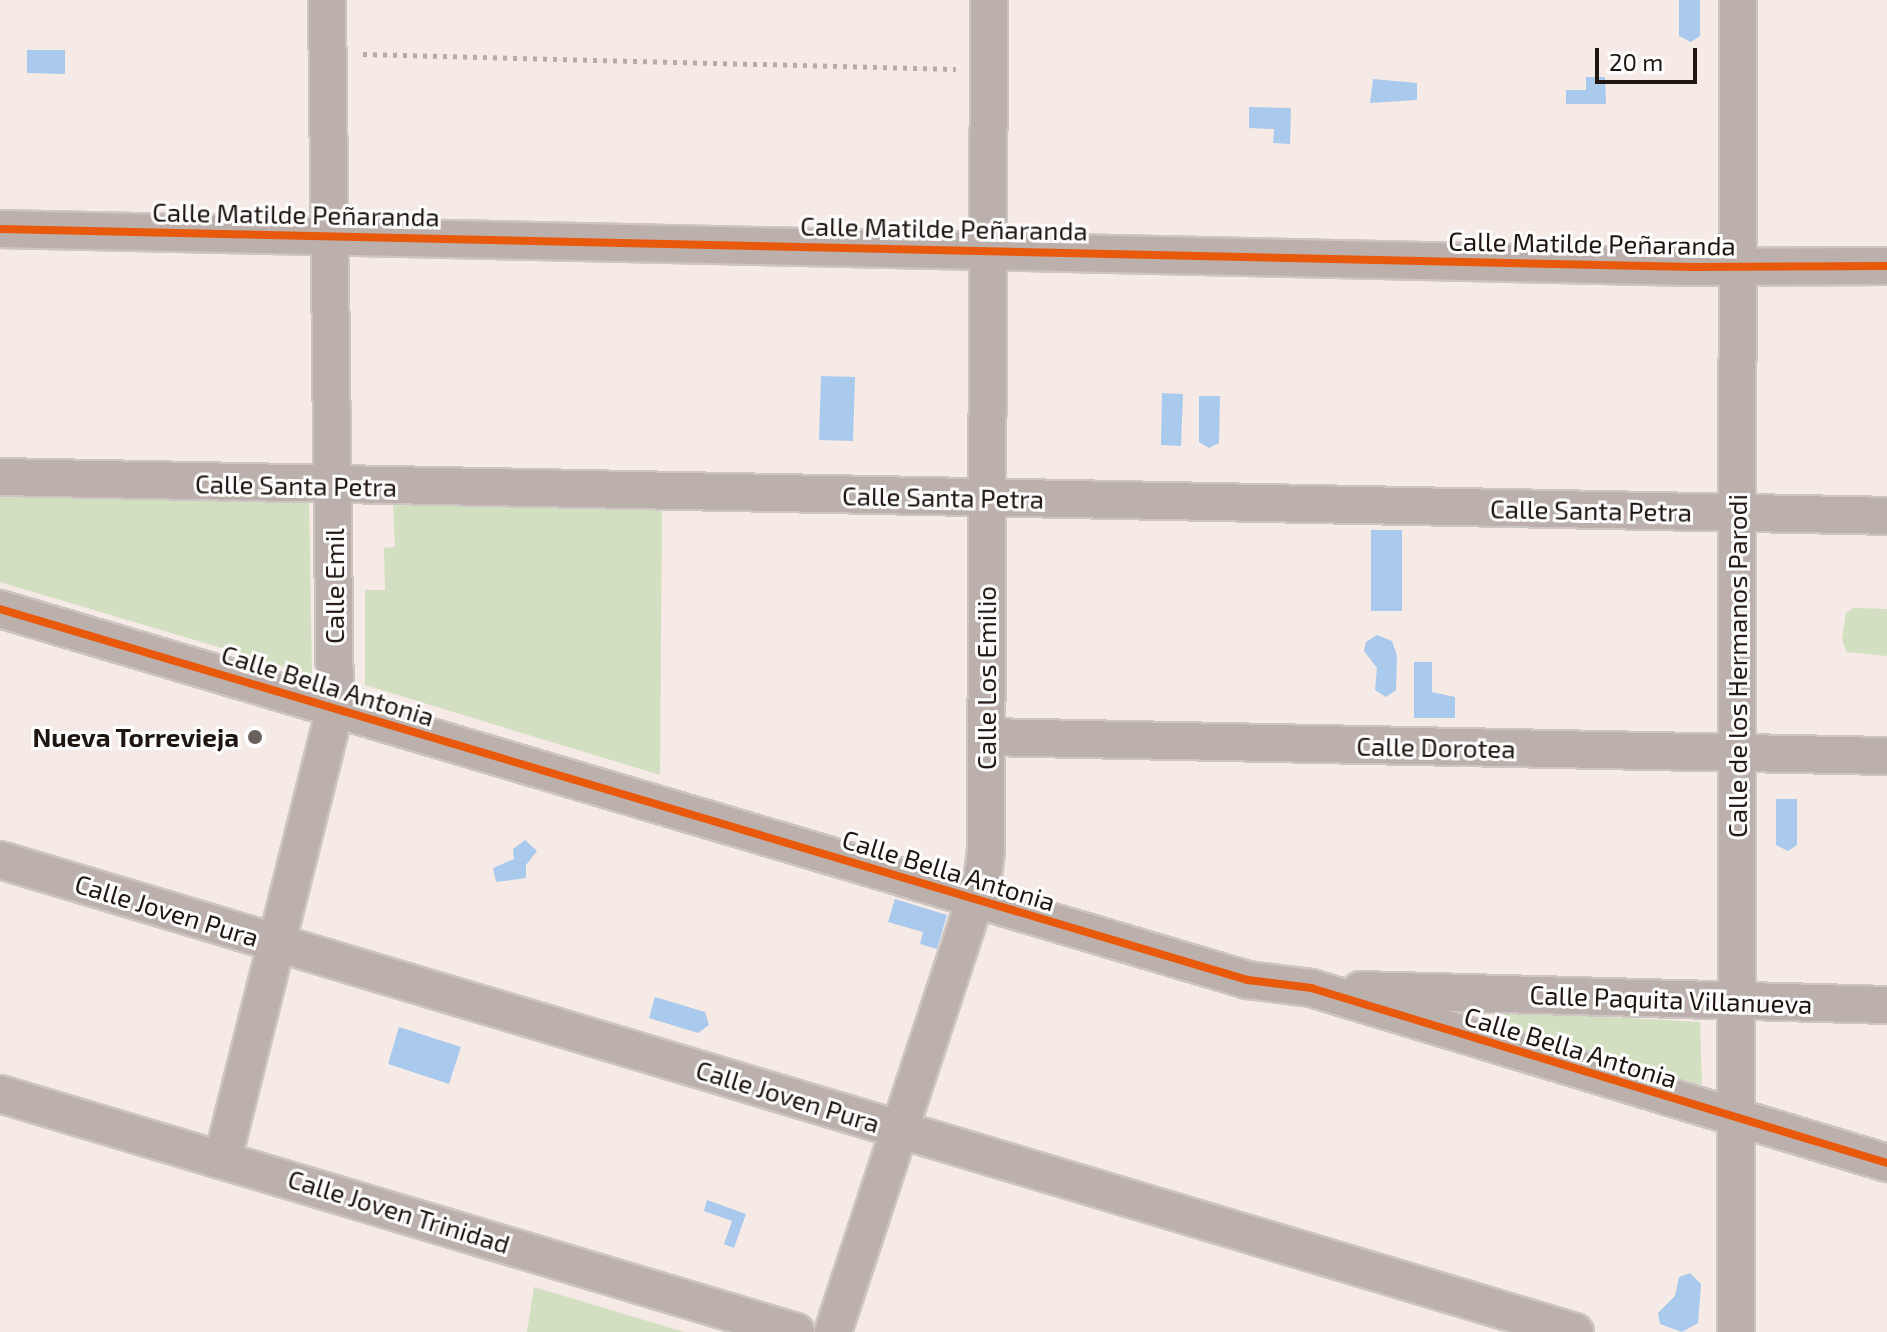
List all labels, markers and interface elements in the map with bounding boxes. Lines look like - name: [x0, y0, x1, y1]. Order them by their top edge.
- scale bar: [1599, 32, 1701, 82]
- text: 20 m: [1609, 47, 1663, 76]
- street label: Calle Matilde Peñaranda: [152, 196, 440, 232]
- street label: Calle Matilde Peñaranda: [800, 210, 1088, 246]
- street label: Calle Matilde Peñaranda: [1448, 225, 1736, 261]
- street label: Calle Santa Petra: [195, 468, 397, 502]
- street label: Calle Santa Petra: [842, 480, 1044, 514]
- street label: Calle Santa Petra: [1490, 493, 1692, 527]
- street label: Calle de los Hermanos Parodi: [1721, 494, 1753, 838]
- street label: Calle Emil: [318, 528, 350, 644]
- street label: Calle Los Emilio: [970, 586, 1002, 770]
- street label: Calle Bella Antonia: [217, 638, 439, 732]
- place label: Nueva Torrevieja: [32, 721, 239, 753]
- marker: Nueva Torrevieja: [246, 728, 264, 746]
- street label: Calle Dorotea: [1356, 730, 1516, 764]
- street label: Calle Bella Antonia: [838, 823, 1060, 917]
- street label: Calle Joven Pura: [71, 867, 263, 953]
- street label: Calle Paquita Villanueva: [1529, 978, 1813, 1020]
- street label: Calle Bella Antonia: [1460, 1000, 1682, 1094]
- street label: Calle Joven Pura: [692, 1053, 884, 1139]
- street label: Calle Joven Trinidad: [284, 1162, 514, 1260]

